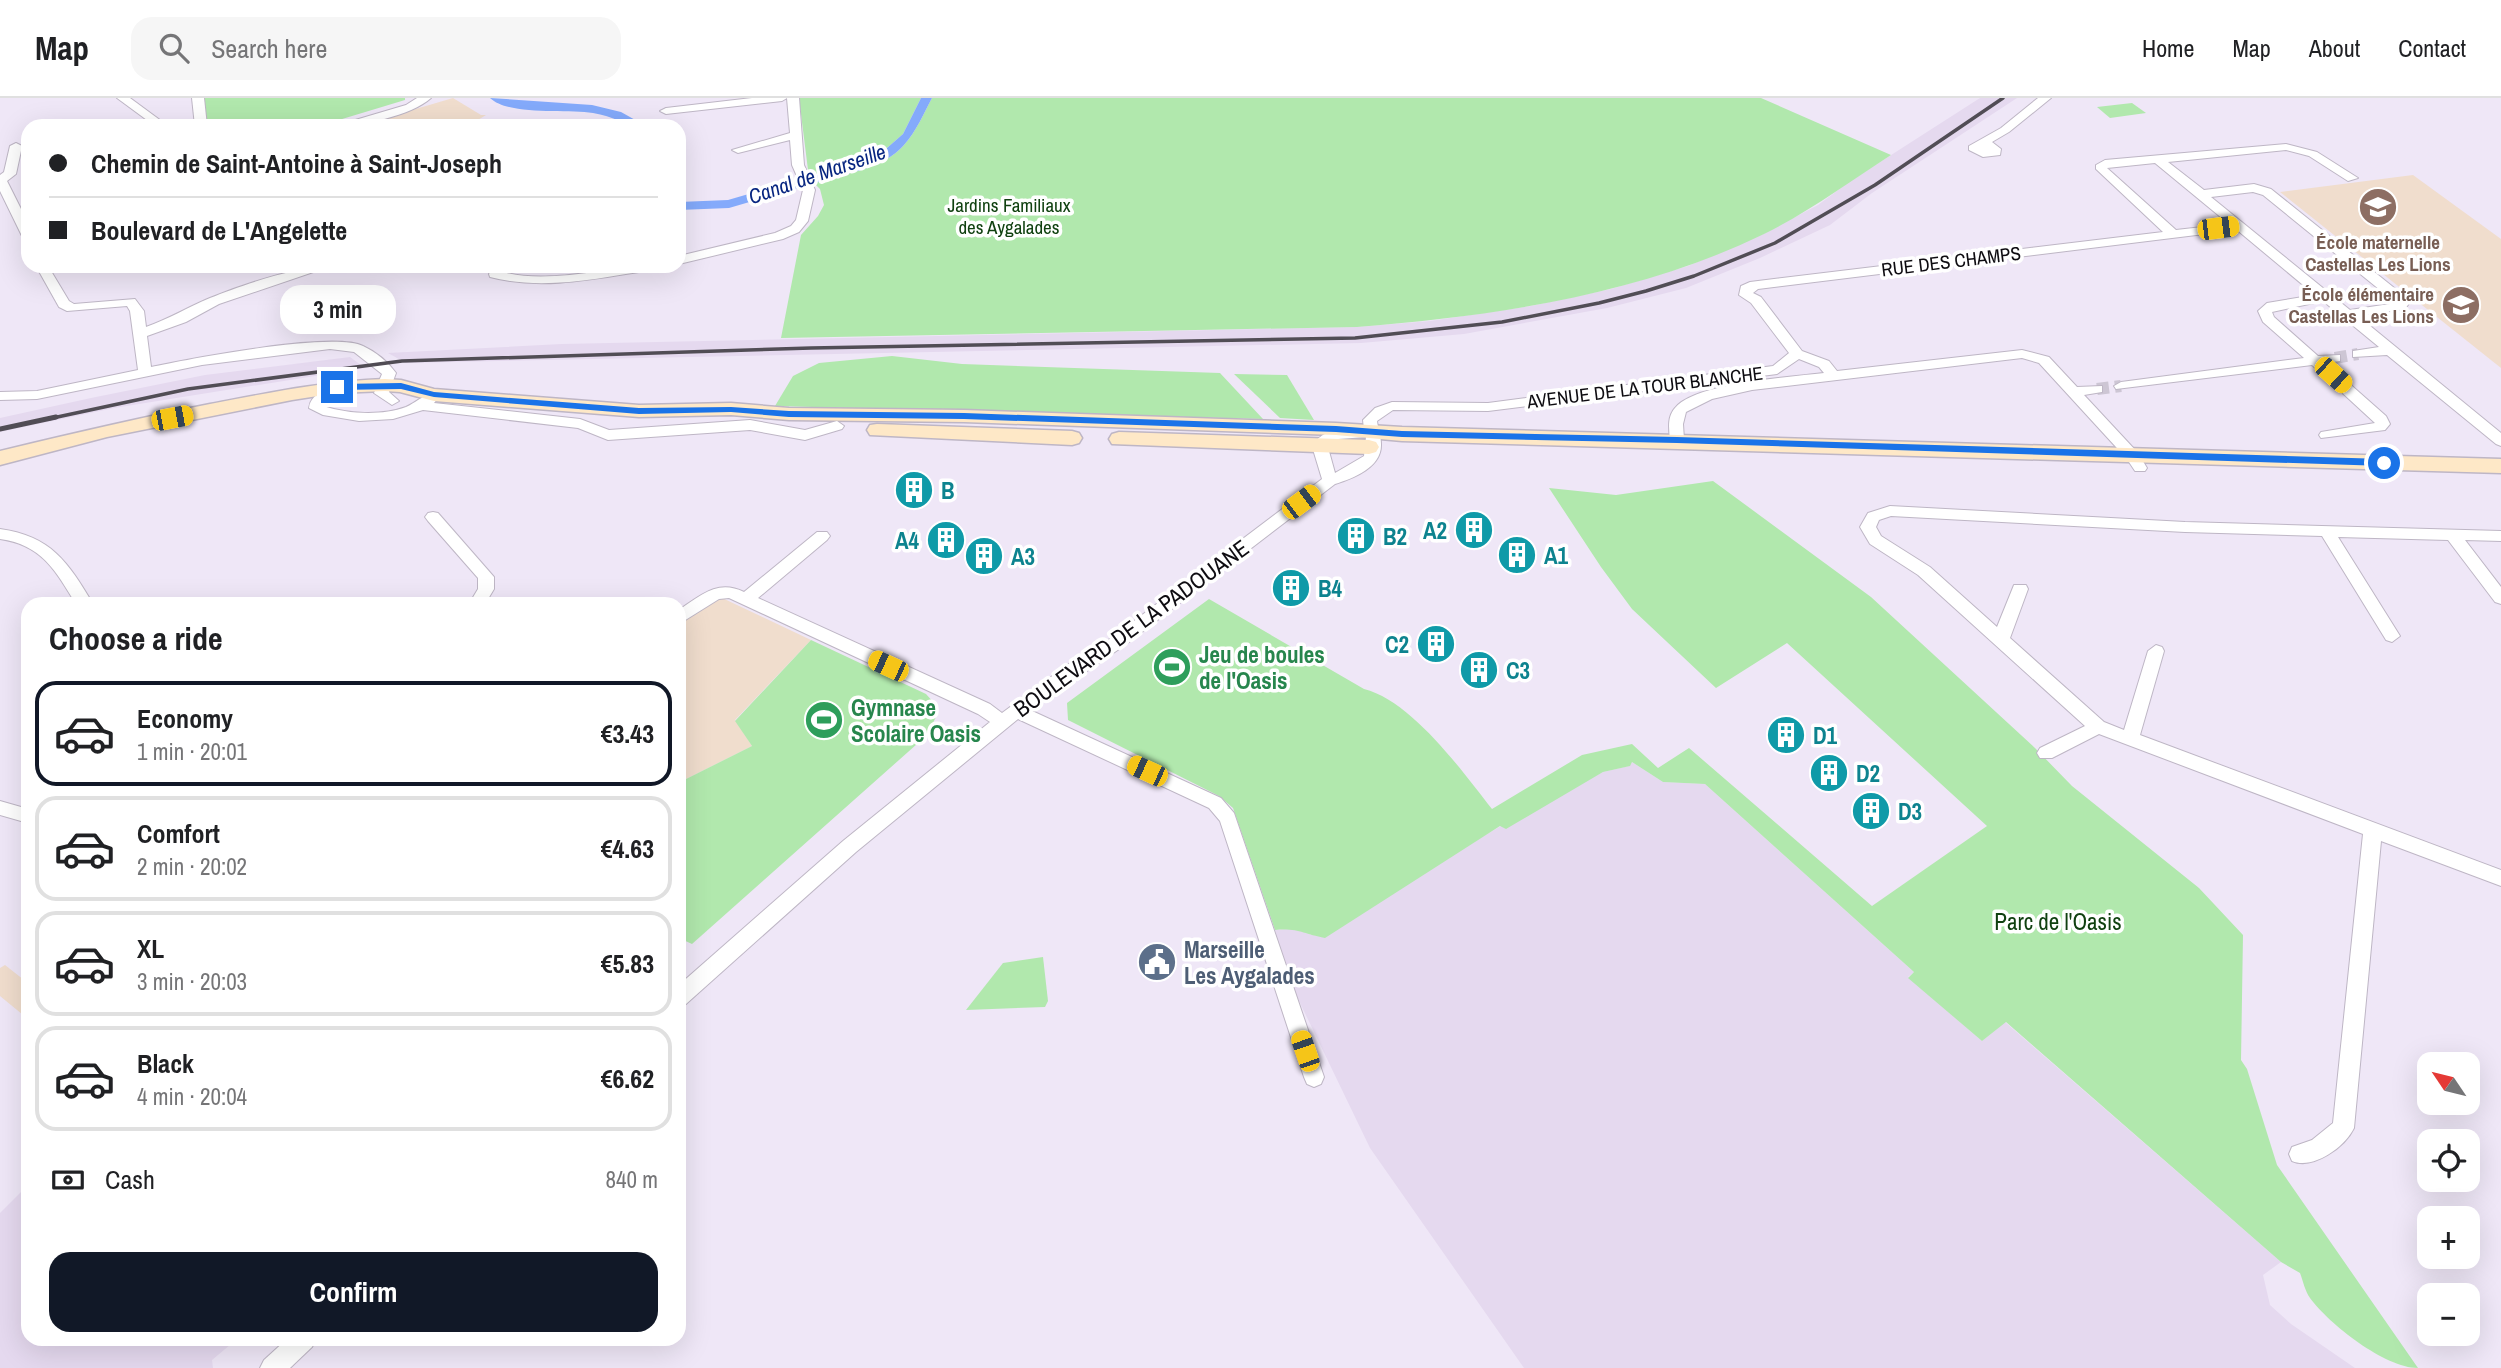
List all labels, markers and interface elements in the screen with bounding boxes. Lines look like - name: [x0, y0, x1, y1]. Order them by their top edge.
- search box: [131, 17, 621, 80]
- text: Map: [35, 26, 89, 70]
- icon: search: [155, 29, 193, 67]
- text: Search here: [211, 31, 327, 66]
- text: Home: [2142, 32, 2194, 64]
- text: Map: [2232, 32, 2271, 64]
- text: About: [2309, 32, 2360, 64]
- text: Contact: [2398, 32, 2466, 64]
- water label: Canal de Marseille: [744, 137, 890, 211]
- text: Chemin de Saint-Antoine à Saint-Joseph: [91, 146, 502, 181]
- school or university icon: École maternelle Castellas Les Lions: [2357, 186, 2399, 228]
- park label: Jardins Familiaux des Aygalades: [947, 192, 1071, 240]
- text: Boulevard de L'Angelette: [91, 213, 347, 248]
- car: [2196, 215, 2241, 241]
- place label: École maternelle Castellas Les Lions: [2305, 229, 2451, 277]
- street label: RUE DES CHAMPS: [1880, 240, 2022, 282]
- place label: École élémentaire Castellas Les Lions: [2289, 281, 2434, 329]
- school or university icon: École élémentaire Castellas Les Lions: [2440, 284, 2482, 326]
- callout: 3 min: [279, 286, 395, 334]
- text: 3 min: [313, 294, 363, 325]
- car: [2311, 353, 2356, 397]
- street label: AVENUE DE LA TOUR BLANCHE: [1525, 360, 1764, 414]
- route end: [321, 371, 353, 403]
- car: [150, 404, 195, 432]
- route start: [2368, 447, 2400, 479]
- building icon: B: [893, 469, 935, 511]
- place label: B: [941, 475, 955, 506]
- car: [1278, 481, 1325, 523]
- building icon: A2: [1453, 509, 1495, 551]
- building icon: B2: [1335, 515, 1377, 557]
- place label: A2: [1423, 515, 1447, 546]
- building icon: A4: [925, 519, 967, 561]
- place label: B2: [1383, 521, 1407, 552]
- place label: A4: [895, 525, 920, 556]
- street label: BOULEVARD DE LA PADOUANE: [1007, 532, 1255, 724]
- building icon: A1: [1496, 534, 1538, 576]
- building icon: A3: [963, 535, 1005, 577]
- place label: A1: [1544, 540, 1569, 571]
- place label: A3: [1011, 541, 1035, 572]
- building icon: B4: [1270, 567, 1312, 609]
- place label: B4: [1318, 573, 1343, 604]
- text: Choose a ride: [49, 617, 223, 660]
- building icon: C2: [1415, 623, 1457, 665]
- place label: C2: [1385, 629, 1409, 660]
- place label: Jeu de boules de l'Oasis: [1199, 639, 1325, 696]
- sports icon: Jeu de boules de l'Oasis: [1151, 646, 1193, 688]
- car: [865, 648, 912, 684]
- building icon: C3: [1458, 649, 1500, 691]
- place label: C3: [1506, 655, 1530, 686]
- place label: Gymnase Scolaire Oasis: [851, 692, 981, 749]
- sports icon: Gymnase Scolaire Oasis: [803, 699, 845, 741]
- text: Economy: [137, 701, 233, 736]
- icon: car: [53, 702, 116, 765]
- building icon: D1: [1765, 714, 1807, 756]
- text: €3.43: [601, 716, 654, 751]
- place label: D1: [1813, 720, 1838, 751]
- text: 1 min · 20:01: [137, 736, 247, 767]
- building icon: D2: [1808, 752, 1850, 794]
- car: [1124, 753, 1171, 789]
- place label: D2: [1856, 758, 1880, 789]
- building icon: D3: [1850, 790, 1892, 832]
- place label: D3: [1898, 796, 1922, 827]
- text: Comfort: [137, 816, 220, 851]
- icon: car: [53, 817, 116, 880]
- text: €4.63: [601, 831, 654, 866]
- text: 2 min · 20:02: [137, 851, 247, 882]
- park label: Parc de l'Oasis: [1994, 906, 2122, 937]
- text: XL: [137, 931, 164, 966]
- icon: car: [53, 932, 116, 995]
- place label: Marseille Les Aygalades: [1184, 934, 1315, 991]
- public building icon: Marseille Les Aygalades: [1136, 941, 1178, 983]
- text: €5.83: [601, 946, 654, 981]
- text: 3 min · 20:03: [137, 966, 247, 997]
- car: [1289, 1028, 1322, 1074]
- text: Black: [137, 1046, 194, 1081]
- icon: car: [53, 1047, 116, 1110]
- north arrow: [2417, 1052, 2480, 1115]
- map controls: [2417, 1052, 2480, 1346]
- text: €6.62: [601, 1061, 654, 1096]
- text: 4 min · 20:04: [137, 1081, 247, 1112]
- button: locate: [2417, 1129, 2480, 1192]
- icon: cash: [49, 1161, 87, 1199]
- text: Cash: [105, 1162, 155, 1197]
- text: 840 m: [606, 1164, 658, 1195]
- button: +: [2417, 1206, 2480, 1269]
- button: Confirm: [49, 1252, 658, 1332]
- button: −: [2417, 1283, 2480, 1346]

